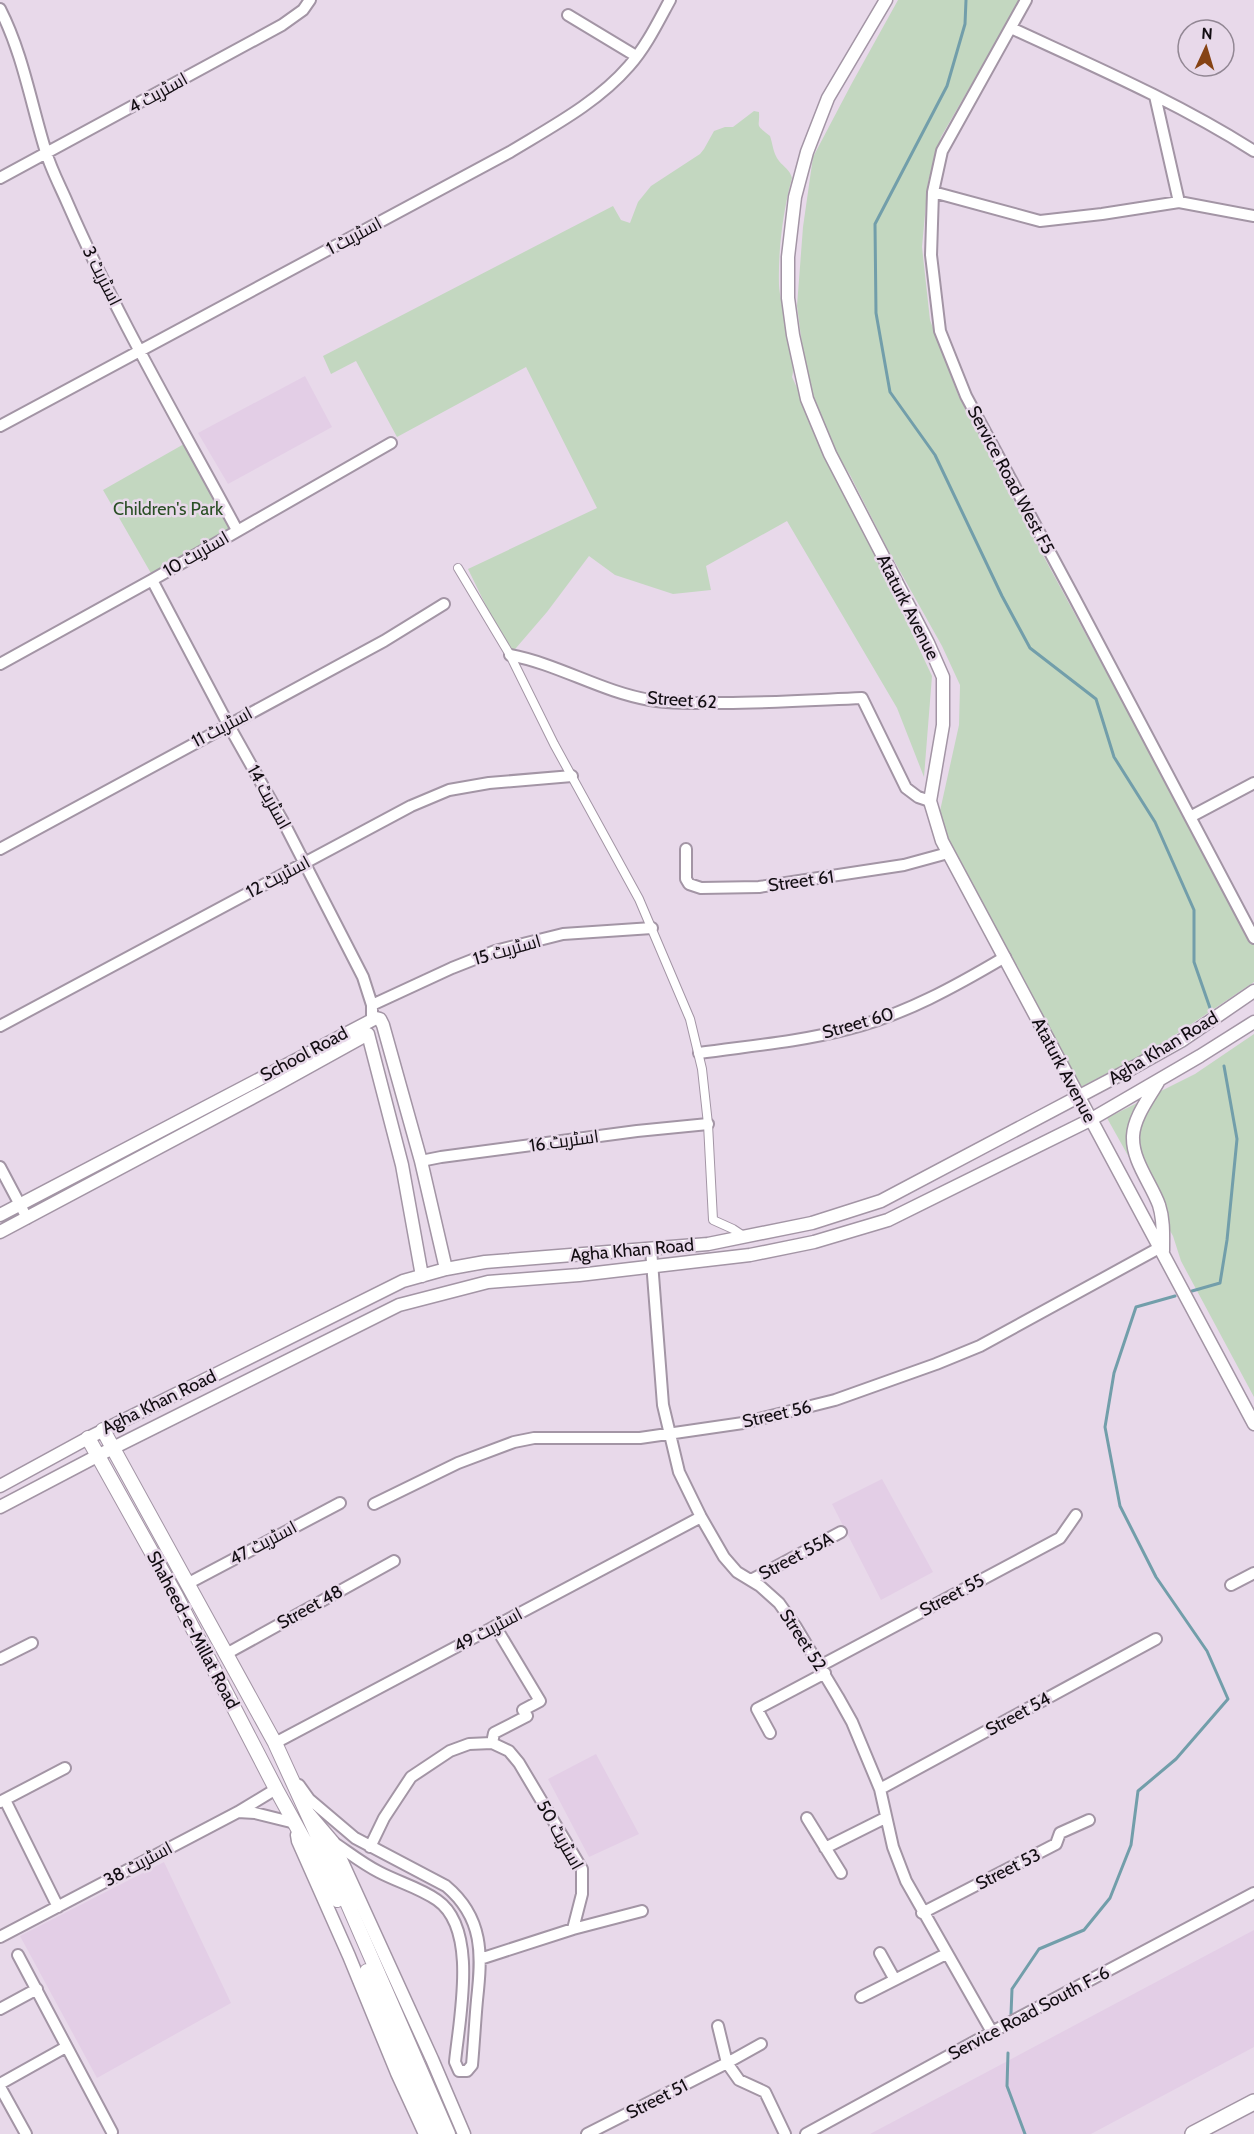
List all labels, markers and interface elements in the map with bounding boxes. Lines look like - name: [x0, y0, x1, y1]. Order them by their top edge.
- north arrow: [1176, 18, 1236, 78]
- text: N: [1201, 24, 1213, 43]
- street label: اسٹریٹ 4: [125, 68, 191, 118]
- street label: اسٹریٹ 1: [322, 212, 386, 260]
- street label: اسٹریٹ 3: [78, 243, 126, 309]
- street label: Service Road West F5: [963, 402, 1059, 558]
- park label: Children's Park: [113, 498, 224, 520]
- street label: اسٹریٹ 10: [159, 526, 233, 582]
- street label: Ataturk Avenue: [872, 551, 944, 663]
- street label: Street 62: [646, 687, 718, 713]
- street label: اسٹریٹ 11: [188, 702, 256, 752]
- street label: اسٹریٹ 14: [242, 761, 296, 833]
- street label: اسٹریٹ 12: [242, 851, 314, 903]
- street label: Street 61: [767, 865, 835, 897]
- street label: اسٹریٹ 15: [471, 930, 543, 970]
- street label: Street 60: [820, 1002, 896, 1044]
- street label: Agha Khan Road: [1104, 1007, 1222, 1089]
- street label: Ataturk Avenue: [1027, 1014, 1101, 1126]
- street label: School Road: [257, 1022, 351, 1086]
- street label: اسٹریٹ 16: [528, 1125, 600, 1157]
- street label: Agha Khan Road: [569, 1234, 695, 1266]
- street label: Agha Khan Road: [98, 1365, 220, 1439]
- street label: Street 56: [740, 1395, 814, 1433]
- street label: اسٹریٹ 47: [225, 1516, 301, 1570]
- street label: Street 55A: [755, 1527, 837, 1585]
- street label: Shaheed-e-Millat Road: [142, 1547, 244, 1713]
- street label: Street 55: [916, 1569, 988, 1621]
- street label: Street 48: [273, 1580, 347, 1634]
- street label: اسٹریٹ 49: [450, 1603, 526, 1657]
- street label: Street 52: [775, 1605, 831, 1675]
- street label: Street 54: [982, 1687, 1054, 1741]
- street label: اسٹریٹ 50: [532, 1796, 588, 1874]
- street label: اسٹریٹ 38: [100, 1837, 176, 1891]
- street label: Street 53: [972, 1843, 1044, 1895]
- street label: Service Road South F-6: [945, 1961, 1113, 2065]
- street label: Street 51: [623, 2074, 691, 2124]

